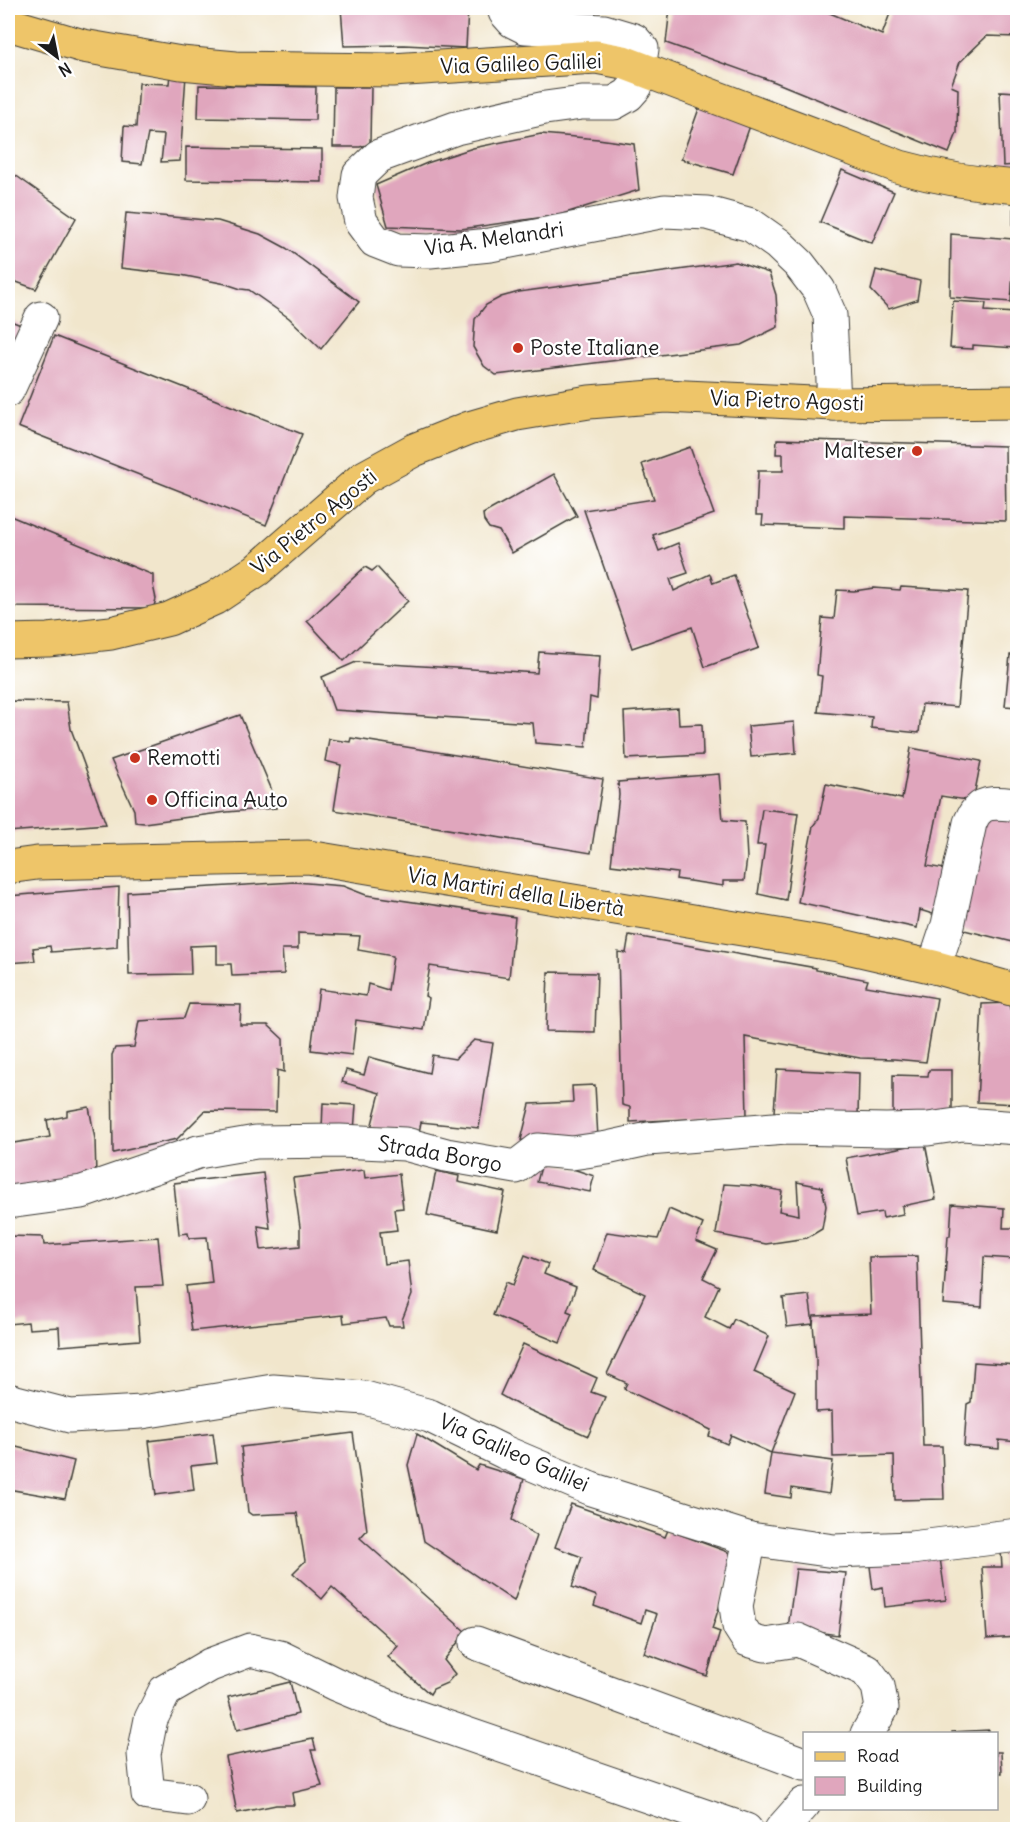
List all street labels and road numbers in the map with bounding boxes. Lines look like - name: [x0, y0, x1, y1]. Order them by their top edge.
- street label: Via Galileo Galilei: [440, 47, 602, 80]
- street label: Via A. Melandri: [423, 215, 565, 262]
- street label: Via Pietro Agosti: [710, 384, 864, 417]
- street label: Via Pietro Agosti: [245, 463, 382, 581]
- street label: Via Martiri della Libertà: [406, 861, 626, 922]
- street label: Strada Borgo: [376, 1129, 504, 1178]
- street label: Via Galileo Galilei: [435, 1407, 593, 1498]

